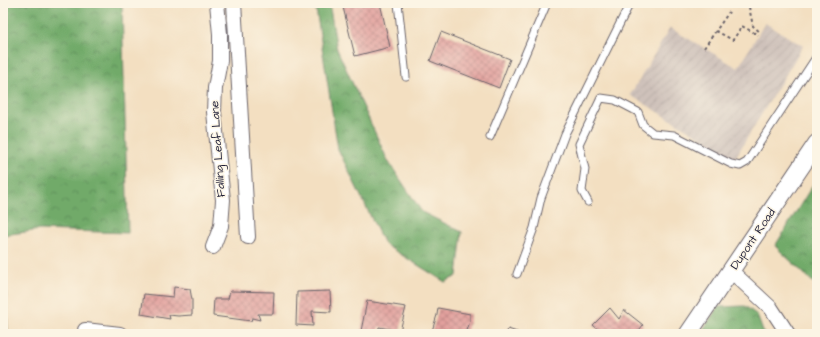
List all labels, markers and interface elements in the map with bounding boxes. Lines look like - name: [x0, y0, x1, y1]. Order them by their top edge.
- street label: Falling Leaf Lane: [206, 100, 231, 198]
- street label: Dupont Road: [726, 205, 780, 273]

